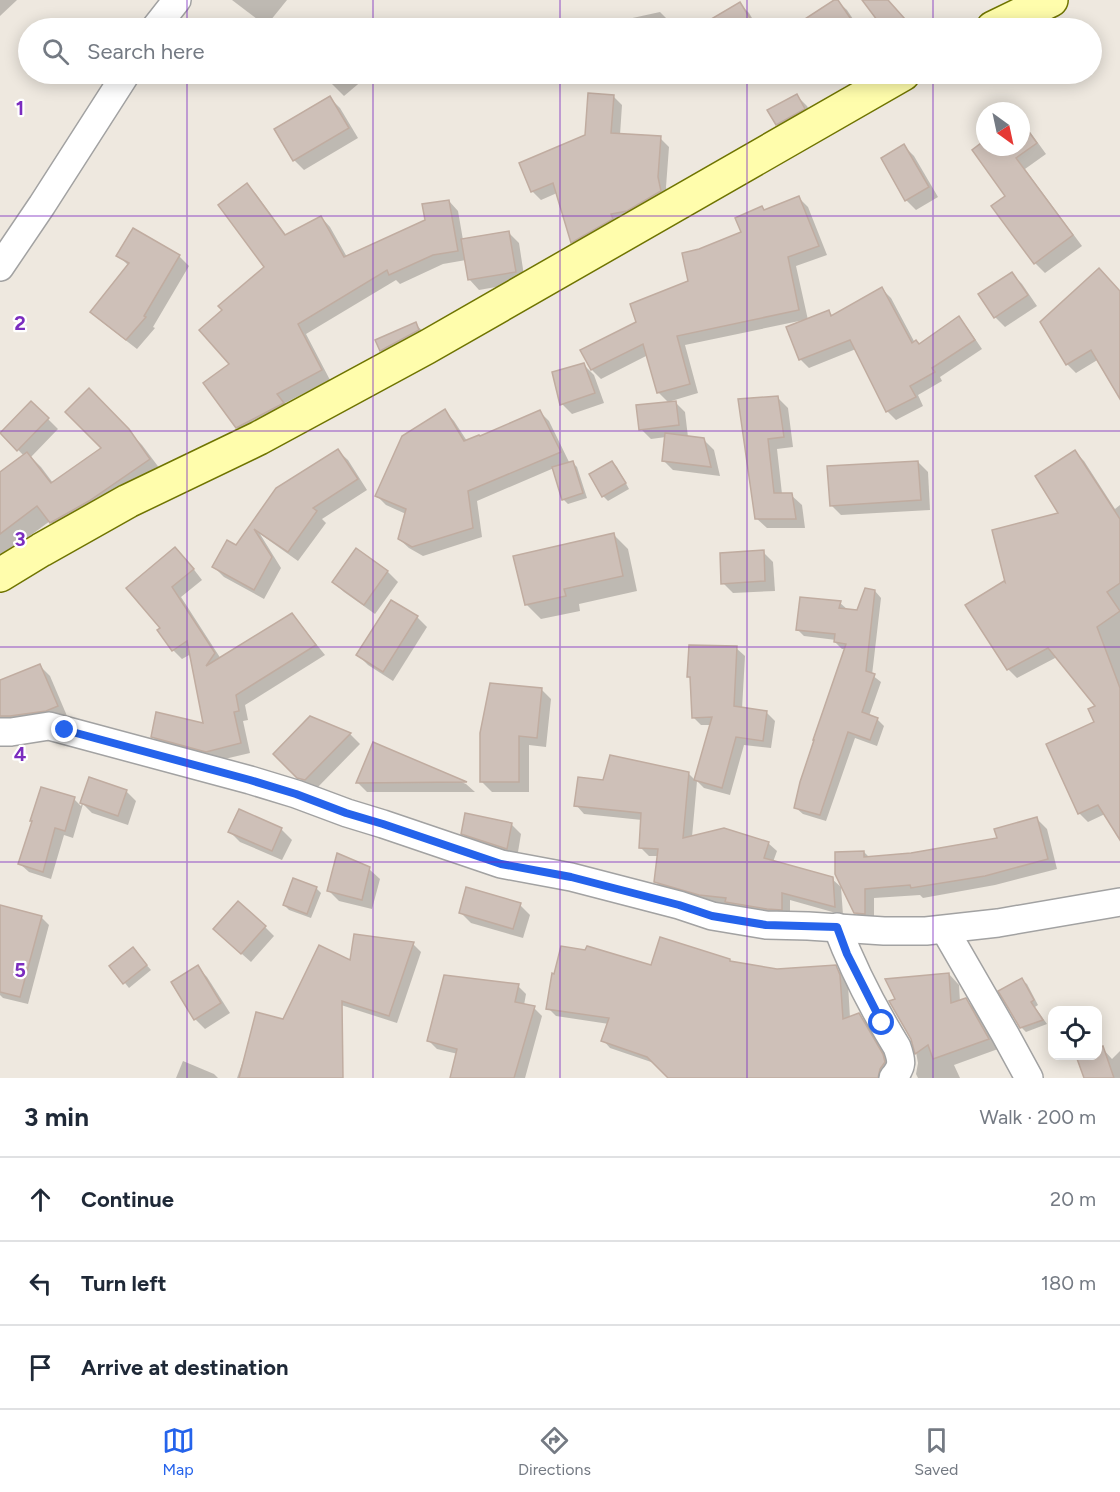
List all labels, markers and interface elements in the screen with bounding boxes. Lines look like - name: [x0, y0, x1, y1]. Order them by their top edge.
- search box: [18, 18, 1102, 84]
- icon: search: [39, 35, 72, 68]
- text: Search here: [87, 38, 205, 65]
- text: 1: [16, 96, 24, 120]
- north arrow: [976, 102, 1030, 156]
- text: 2: [14, 311, 26, 335]
- text: 3: [14, 527, 26, 551]
- route end: [51, 716, 77, 742]
- text: 4: [14, 742, 27, 766]
- text: 5: [14, 958, 26, 982]
- map controls: [1048, 1006, 1102, 1060]
- button: locate: [1048, 1006, 1102, 1060]
- route start: [868, 1009, 894, 1035]
- text: 3 min: [24, 1101, 89, 1133]
- text: Walk · 200 m: [980, 1105, 1096, 1129]
- icon: ahead: [24, 1183, 57, 1216]
- text: Continue: [81, 1186, 174, 1213]
- text: 20 m: [1050, 1187, 1096, 1211]
- icon: left: [24, 1267, 57, 1300]
- text: Turn left: [81, 1270, 167, 1297]
- text: 180 m: [1041, 1271, 1096, 1295]
- icon: arrive: [24, 1351, 57, 1384]
- text: Arrive at destination: [81, 1354, 289, 1381]
- tab: Map: [162, 1424, 195, 1479]
- tab: Directions: [518, 1424, 591, 1479]
- tab: Saved: [914, 1424, 958, 1479]

